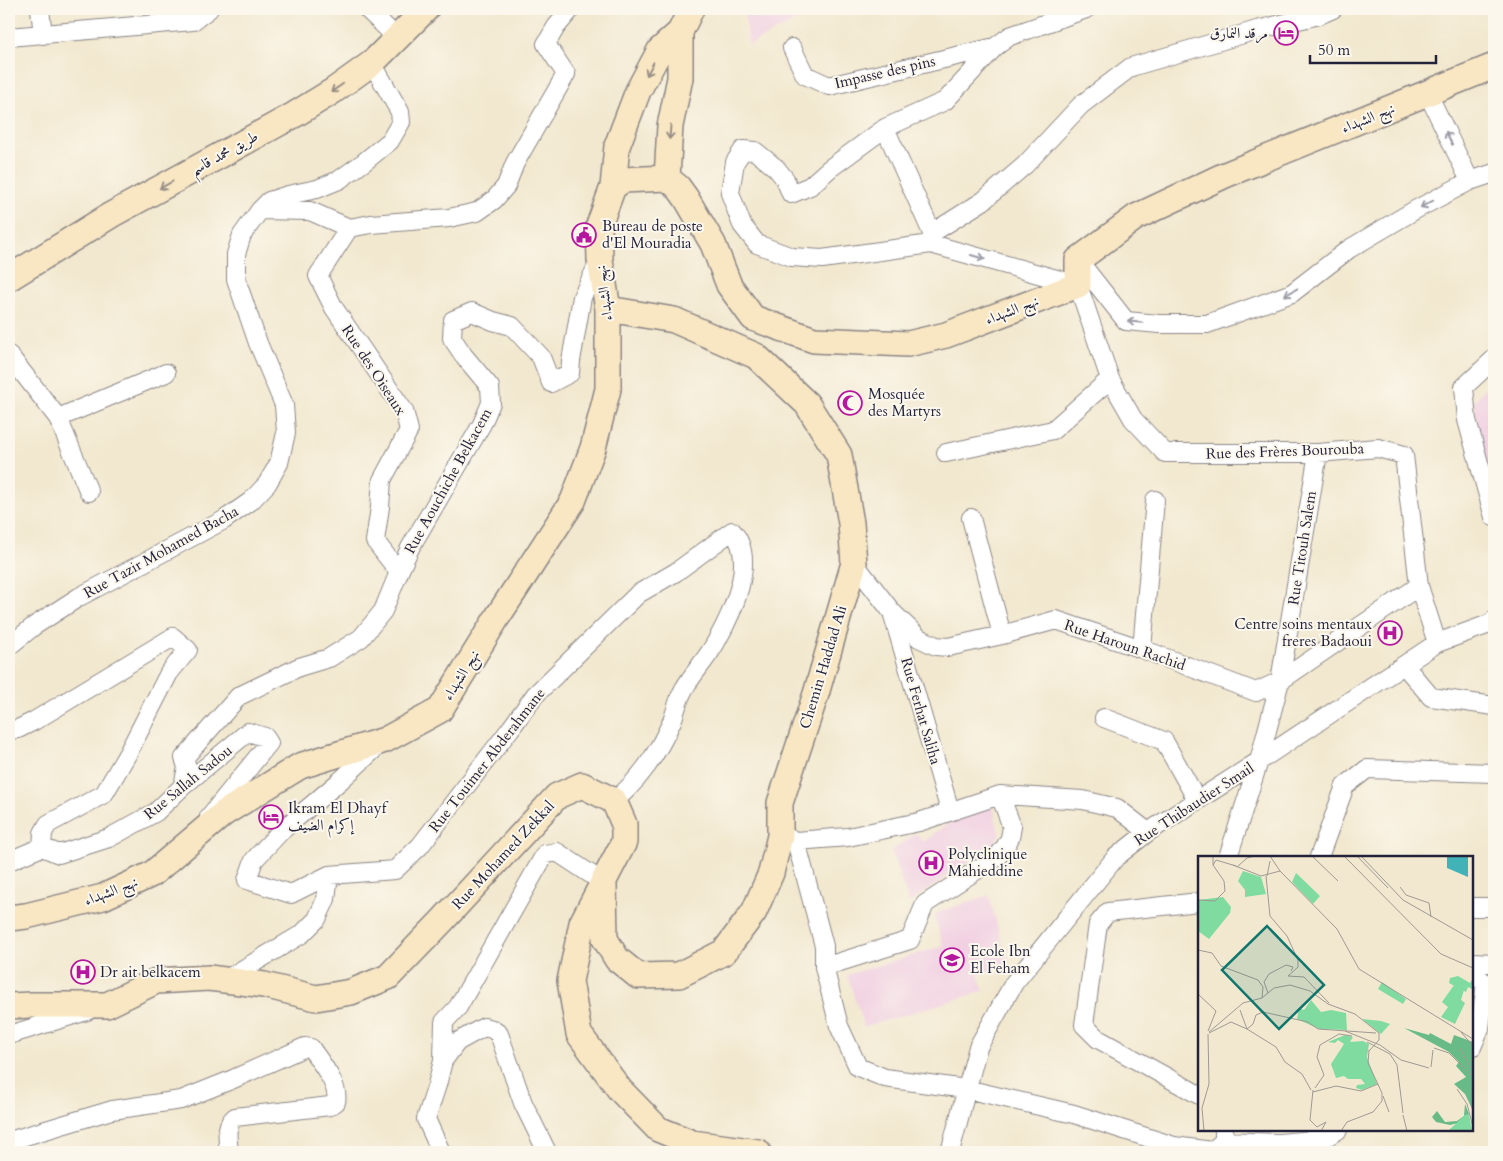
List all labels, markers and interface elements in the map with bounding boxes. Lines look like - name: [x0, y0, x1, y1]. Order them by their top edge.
- hotel icon: مرقد النمارق: [1273, 20, 1299, 46]
- place label: مرقد النمارق: [1210, 23, 1268, 44]
- scale bar: [1310, 32, 1437, 64]
- text: 50 m: [1318, 40, 1350, 60]
- street label: Impasse des pins: [833, 51, 937, 93]
- one-way arrow: [645, 62, 655, 77]
- one-way arrow: [331, 83, 345, 93]
- street label: نهج الشهداء: [1338, 98, 1399, 141]
- one-way arrow: [665, 124, 675, 140]
- street label: طريق محمد قاسم: [186, 126, 264, 184]
- one-way arrow: [1444, 130, 1454, 145]
- one-way arrow: [158, 180, 173, 190]
- one-way arrow: [1420, 200, 1435, 209]
- place label: Bureau de poste d'El Mouradia: [602, 216, 703, 253]
- public building icon: Bureau de poste d'El Mouradia: [571, 222, 597, 248]
- one-way arrow: [969, 253, 985, 263]
- street label: نهج الشهداء: [591, 263, 621, 322]
- one-way arrow: [1284, 287, 1299, 297]
- street label: نهج الشهداء: [982, 291, 1043, 333]
- one-way arrow: [1127, 317, 1143, 326]
- street label: Rue des Oiseaux: [337, 321, 411, 420]
- place label: Mosquée des Martyrs: [868, 384, 941, 421]
- mosque icon: Mosquée des Martyrs: [837, 390, 863, 416]
- street label: Rue Aouchiche Belkacem: [400, 404, 496, 557]
- street label: Rue des Frères Bourouba: [1206, 438, 1365, 464]
- street label: Rue Titouh Salem: [1283, 489, 1321, 607]
- street label: Rue Tazir Mohamed Bacha: [80, 501, 242, 603]
- street label: Chemin Haddad Ali: [795, 603, 851, 731]
- place label: Centre soins mentaux freres Badaoui: [1234, 614, 1373, 651]
- street label: Rue Haroun Rachid: [1062, 615, 1188, 675]
- hospital icon: Centre soins mentaux freres Badaoui: [1377, 620, 1403, 646]
- street label: نهج الشهداء: [438, 646, 488, 706]
- street label: Rue Ferhat Saliha: [896, 655, 946, 767]
- street label: Rue Touimer Abderahmane: [424, 683, 550, 836]
- street label: Rue Sallah Sadou: [140, 740, 236, 824]
- street label: Rue Thibaudier Smail: [1130, 758, 1258, 850]
- street label: Rue Mohamed Zekkal: [447, 796, 559, 914]
- place label: Ikram El Dhayf إكرام الضيف: [288, 798, 389, 838]
- hotel icon: Ikram El Dhayf إكرام الضيف: [258, 804, 284, 830]
- place label: Polyclinique Mahieddine: [948, 844, 1028, 881]
- hospital icon: Polyclinique Mahieddine: [918, 850, 944, 876]
- inset map: [1198, 856, 1473, 1131]
- street label: نهج الشهداء: [81, 872, 142, 914]
- place label: Ecole Ibn El Feham: [970, 941, 1031, 978]
- school or university icon: Ecole Ibn El Feham: [939, 947, 965, 973]
- hospital icon: Dr ait belkacem: [70, 959, 96, 985]
- place label: Dr ait belkacem: [100, 962, 201, 982]

